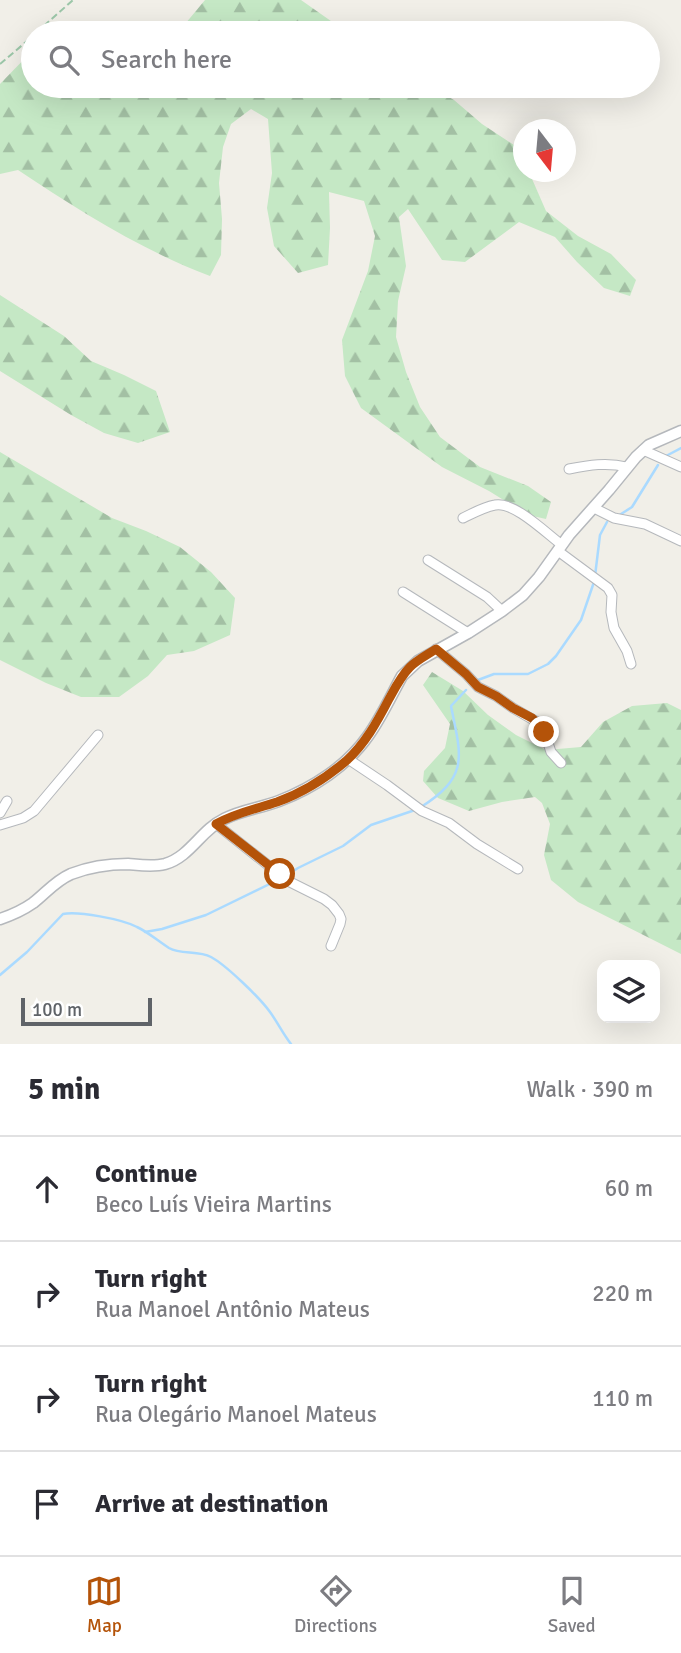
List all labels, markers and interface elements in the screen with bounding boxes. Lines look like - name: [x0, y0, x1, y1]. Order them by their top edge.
- search box: [21, 21, 660, 98]
- icon: search: [45, 41, 83, 79]
- text: Search here: [101, 44, 232, 76]
- north arrow: [513, 119, 576, 182]
- route end: [528, 716, 559, 747]
- route start: [264, 858, 295, 889]
- map controls: [597, 960, 660, 1023]
- button: layers: [597, 960, 660, 1023]
- scale bar: [21, 995, 152, 1027]
- text: 100 m: [32, 998, 82, 1022]
- text: 5 min: [28, 1071, 100, 1108]
- text: Walk · 390 m: [527, 1075, 653, 1104]
- text: Continue: [95, 1158, 197, 1190]
- icon: ahead: [28, 1170, 66, 1208]
- text: 60 m: [605, 1174, 653, 1203]
- text: Beco Luís Vieira Martins: [95, 1190, 332, 1219]
- text: Turn right: [95, 1263, 207, 1295]
- icon: right: [28, 1275, 66, 1313]
- text: 220 m: [592, 1279, 653, 1308]
- text: Rua Manoel Antônio Mateus: [95, 1295, 370, 1324]
- text: Turn right: [95, 1368, 207, 1400]
- icon: right: [28, 1380, 66, 1418]
- text: 110 m: [592, 1384, 653, 1413]
- text: Rua Olegário Manoel Mateus: [95, 1400, 377, 1429]
- icon: arrive: [28, 1485, 66, 1523]
- text: Arrive at destination: [95, 1488, 328, 1520]
- tab: Map: [85, 1572, 123, 1638]
- tab: Directions: [294, 1572, 377, 1638]
- tab: Saved: [548, 1572, 596, 1638]

